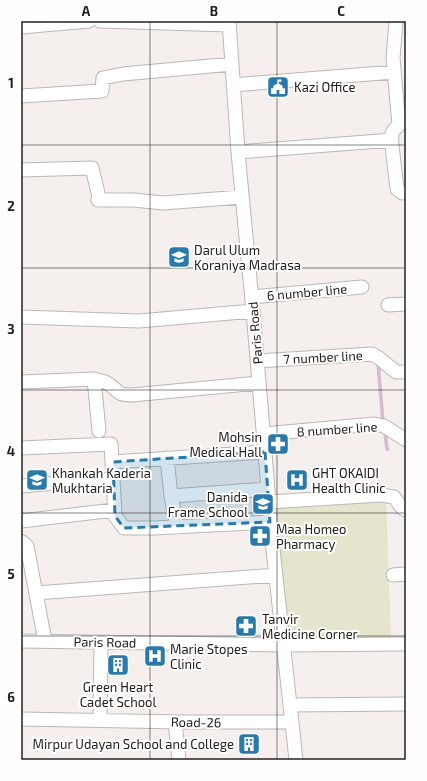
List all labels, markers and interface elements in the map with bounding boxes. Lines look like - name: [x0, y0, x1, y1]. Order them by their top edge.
- text: A: [82, 3, 91, 19]
- text: B: [210, 3, 218, 19]
- text: C: [337, 3, 345, 19]
- public building icon: Kazi Office: [265, 74, 291, 100]
- text: 1: [8, 75, 14, 91]
- place label: Kazi Office: [294, 79, 356, 95]
- text: 2: [7, 198, 15, 214]
- place label: Darul Ulum Koraniya Madrasa: [194, 242, 301, 273]
- school or university icon: Darul Ulum Koraniya Madrasa: [166, 244, 192, 270]
- street label: 6 number line: [266, 281, 348, 303]
- street label: Paris Road: [244, 301, 266, 365]
- text: 3: [7, 321, 15, 337]
- street label: 7 number line: [283, 347, 363, 367]
- street label: 8 number line: [296, 418, 378, 440]
- place label: Mohsin Medical Hall: [189, 429, 262, 460]
- pharmacy icon: Mohsin Medical Hall: [265, 431, 291, 457]
- text: 4: [7, 443, 15, 459]
- place label: Khankah Kaderia Mukhtaria: [52, 465, 151, 496]
- place label: GHT OKAIDI Health Clinic: [312, 465, 386, 496]
- school or university icon: Khankah Kaderia Mukhtaria: [24, 467, 50, 493]
- hospital icon: GHT OKAIDI Health Clinic: [284, 467, 310, 493]
- place label: Danida Frame School: [168, 489, 248, 520]
- school or university icon: Danida Frame School: [250, 491, 276, 517]
- place label: Maa Homeo Pharmacy: [276, 521, 346, 552]
- pharmacy icon: Maa Homeo Pharmacy: [247, 523, 273, 549]
- text: 5: [7, 566, 15, 582]
- place label: Tanvir Medicine Corner: [262, 611, 358, 642]
- pharmacy icon: Tanvir Medicine Corner: [233, 613, 259, 639]
- street label: Paris Road: [74, 633, 136, 651]
- place label: Marie Stopes Clinic: [170, 641, 248, 672]
- hospital icon: Marie Stopes Clinic: [142, 643, 168, 669]
- building icon: Green Heart Cadet School: [105, 652, 131, 678]
- place label: Green Heart Cadet School: [80, 679, 156, 710]
- text: 6: [7, 689, 15, 705]
- street label: Road-26: [171, 714, 221, 730]
- building icon: Mirpur Udayan School and College: [236, 731, 262, 757]
- place label: Mirpur Udayan School and College: [33, 736, 234, 752]

